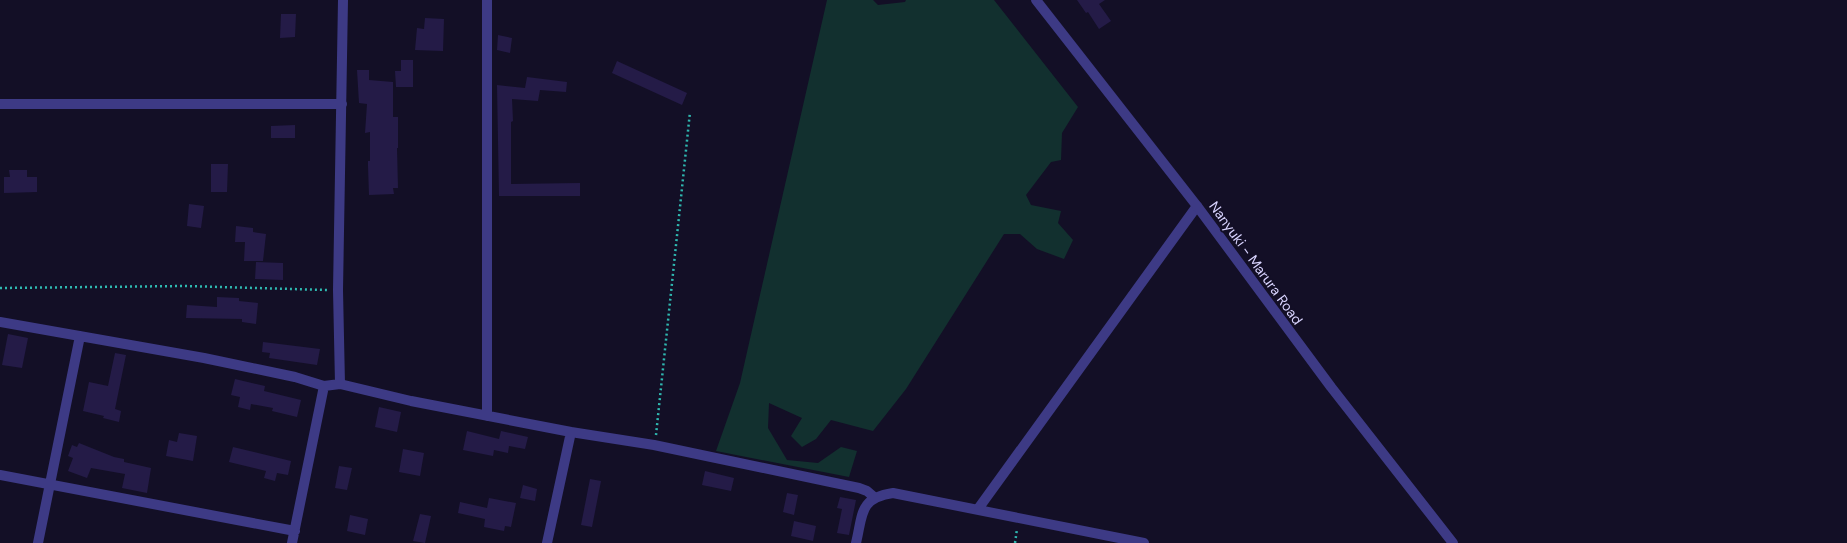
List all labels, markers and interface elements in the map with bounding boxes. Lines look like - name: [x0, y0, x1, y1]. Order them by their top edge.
- street label: Nanyuki - Marura Road: [1205, 198, 1307, 328]

